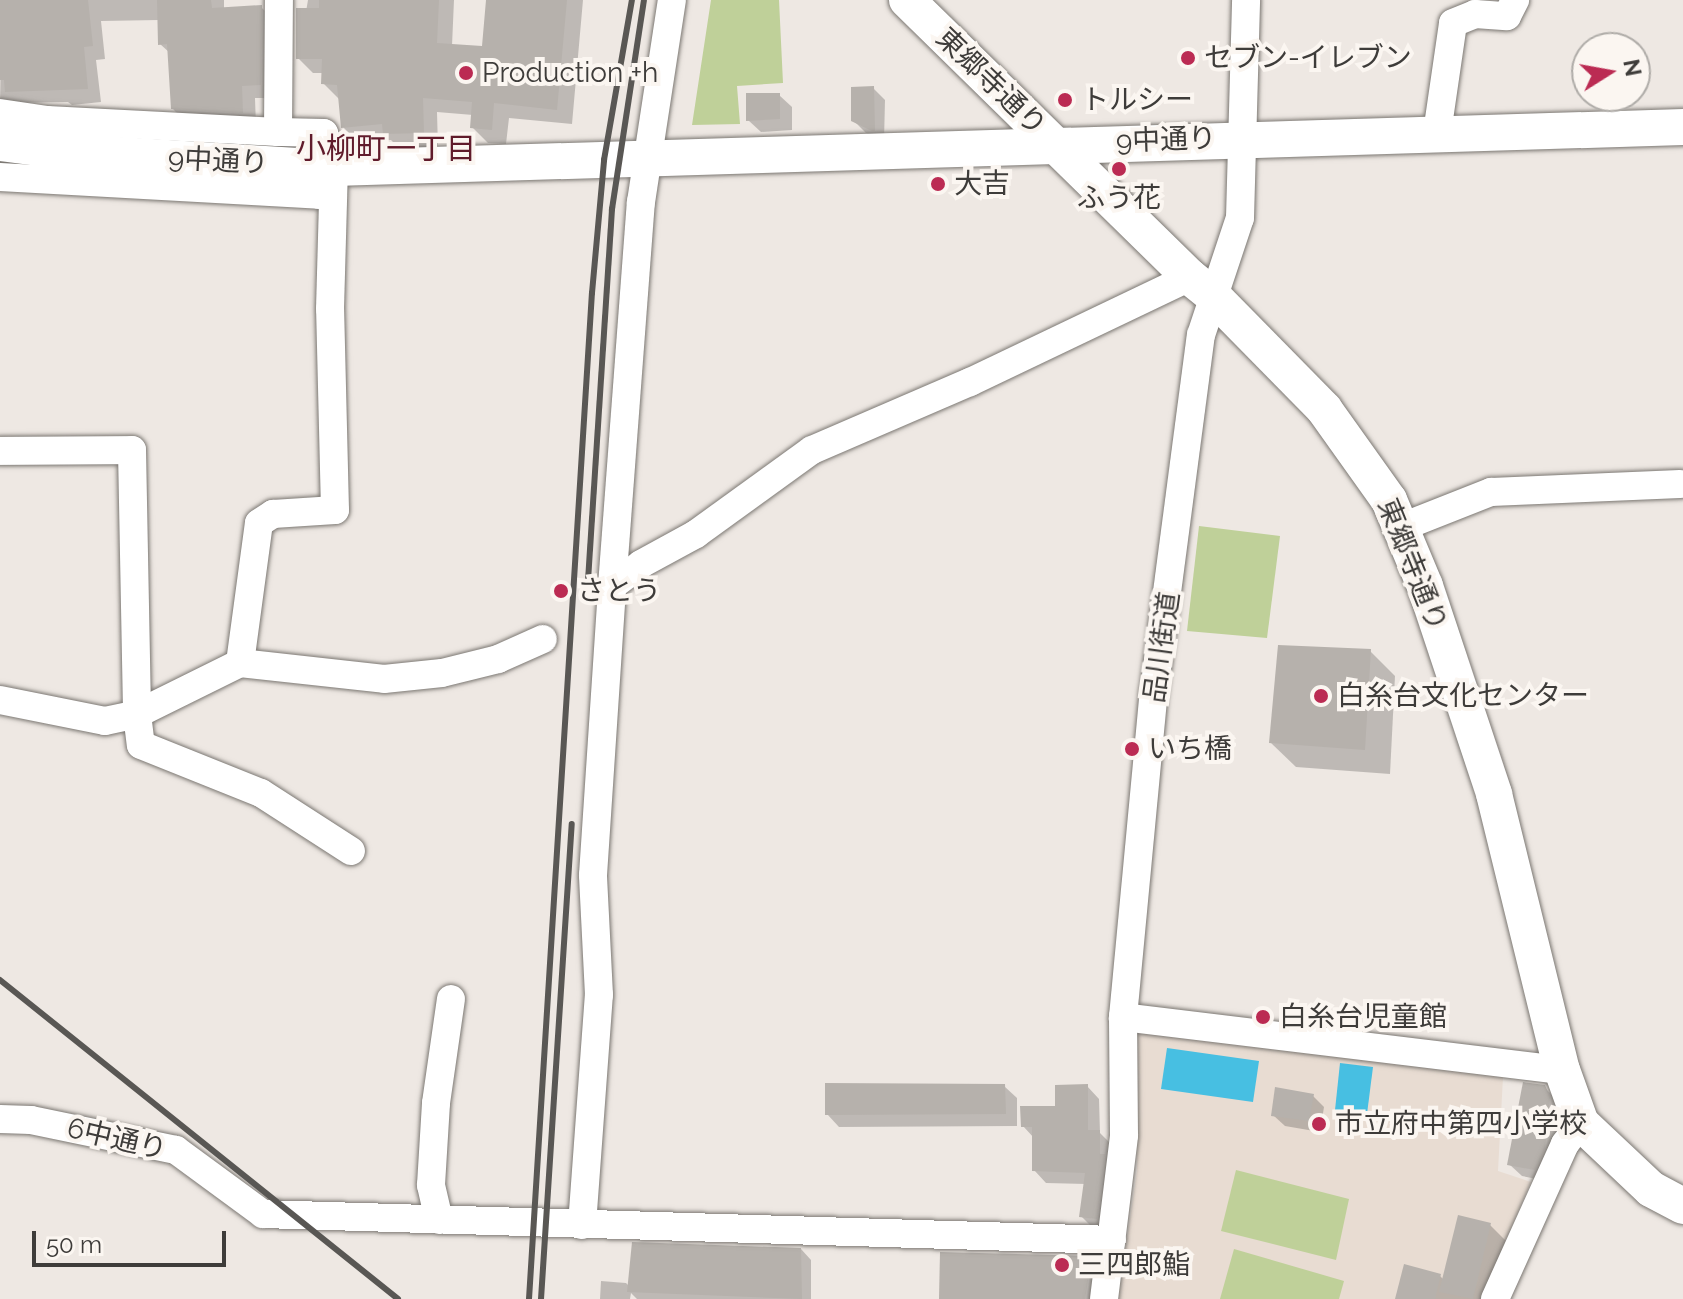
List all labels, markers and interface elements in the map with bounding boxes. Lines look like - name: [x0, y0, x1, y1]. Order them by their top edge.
- street label: 東郷寺通り: [929, 21, 1053, 143]
- north arrow: [1571, 32, 1651, 112]
- place label: セブン-イレブン: [1204, 41, 1412, 75]
- marker: セブン-イレブン: [1179, 49, 1197, 67]
- place label: Production +h: [482, 56, 658, 90]
- text: N: [1618, 57, 1647, 79]
- marker: Production +h: [457, 64, 475, 82]
- place label: トルシー: [1081, 83, 1193, 117]
- marker: トルシー: [1056, 91, 1074, 109]
- street label: 9中通り: [1115, 121, 1217, 159]
- district label: 小柳町一丁目: [296, 131, 476, 167]
- street label: 9中通り: [167, 142, 269, 180]
- marker: ふう花: [1110, 160, 1128, 178]
- place label: 大吉: [954, 167, 1010, 201]
- marker: 大吉: [929, 175, 947, 193]
- place label: ふう花: [1077, 181, 1161, 215]
- street label: 東郷寺通り: [1370, 494, 1454, 636]
- place label: さとう: [577, 574, 661, 608]
- marker: さとう: [552, 582, 570, 600]
- street label: 品川街道: [1138, 589, 1186, 705]
- place label: 白糸台文化センター: [1337, 679, 1589, 713]
- marker: 白糸台文化センター: [1312, 687, 1330, 705]
- place label: いち橋: [1148, 732, 1232, 766]
- marker: いち橋: [1123, 740, 1141, 758]
- place label: 白糸台児童館: [1279, 1000, 1447, 1034]
- marker: 白糸台児童館: [1254, 1008, 1272, 1026]
- place label: 市立府中第四小学校: [1335, 1107, 1587, 1141]
- street label: 6中通り: [64, 1111, 170, 1167]
- marker: 市立府中第四小学校: [1310, 1115, 1328, 1133]
- scale bar: [36, 1215, 230, 1265]
- text: 50 m: [46, 1230, 102, 1259]
- place label: 三四郎鮨: [1078, 1248, 1190, 1282]
- marker: 三四郎鮨: [1053, 1256, 1071, 1274]

